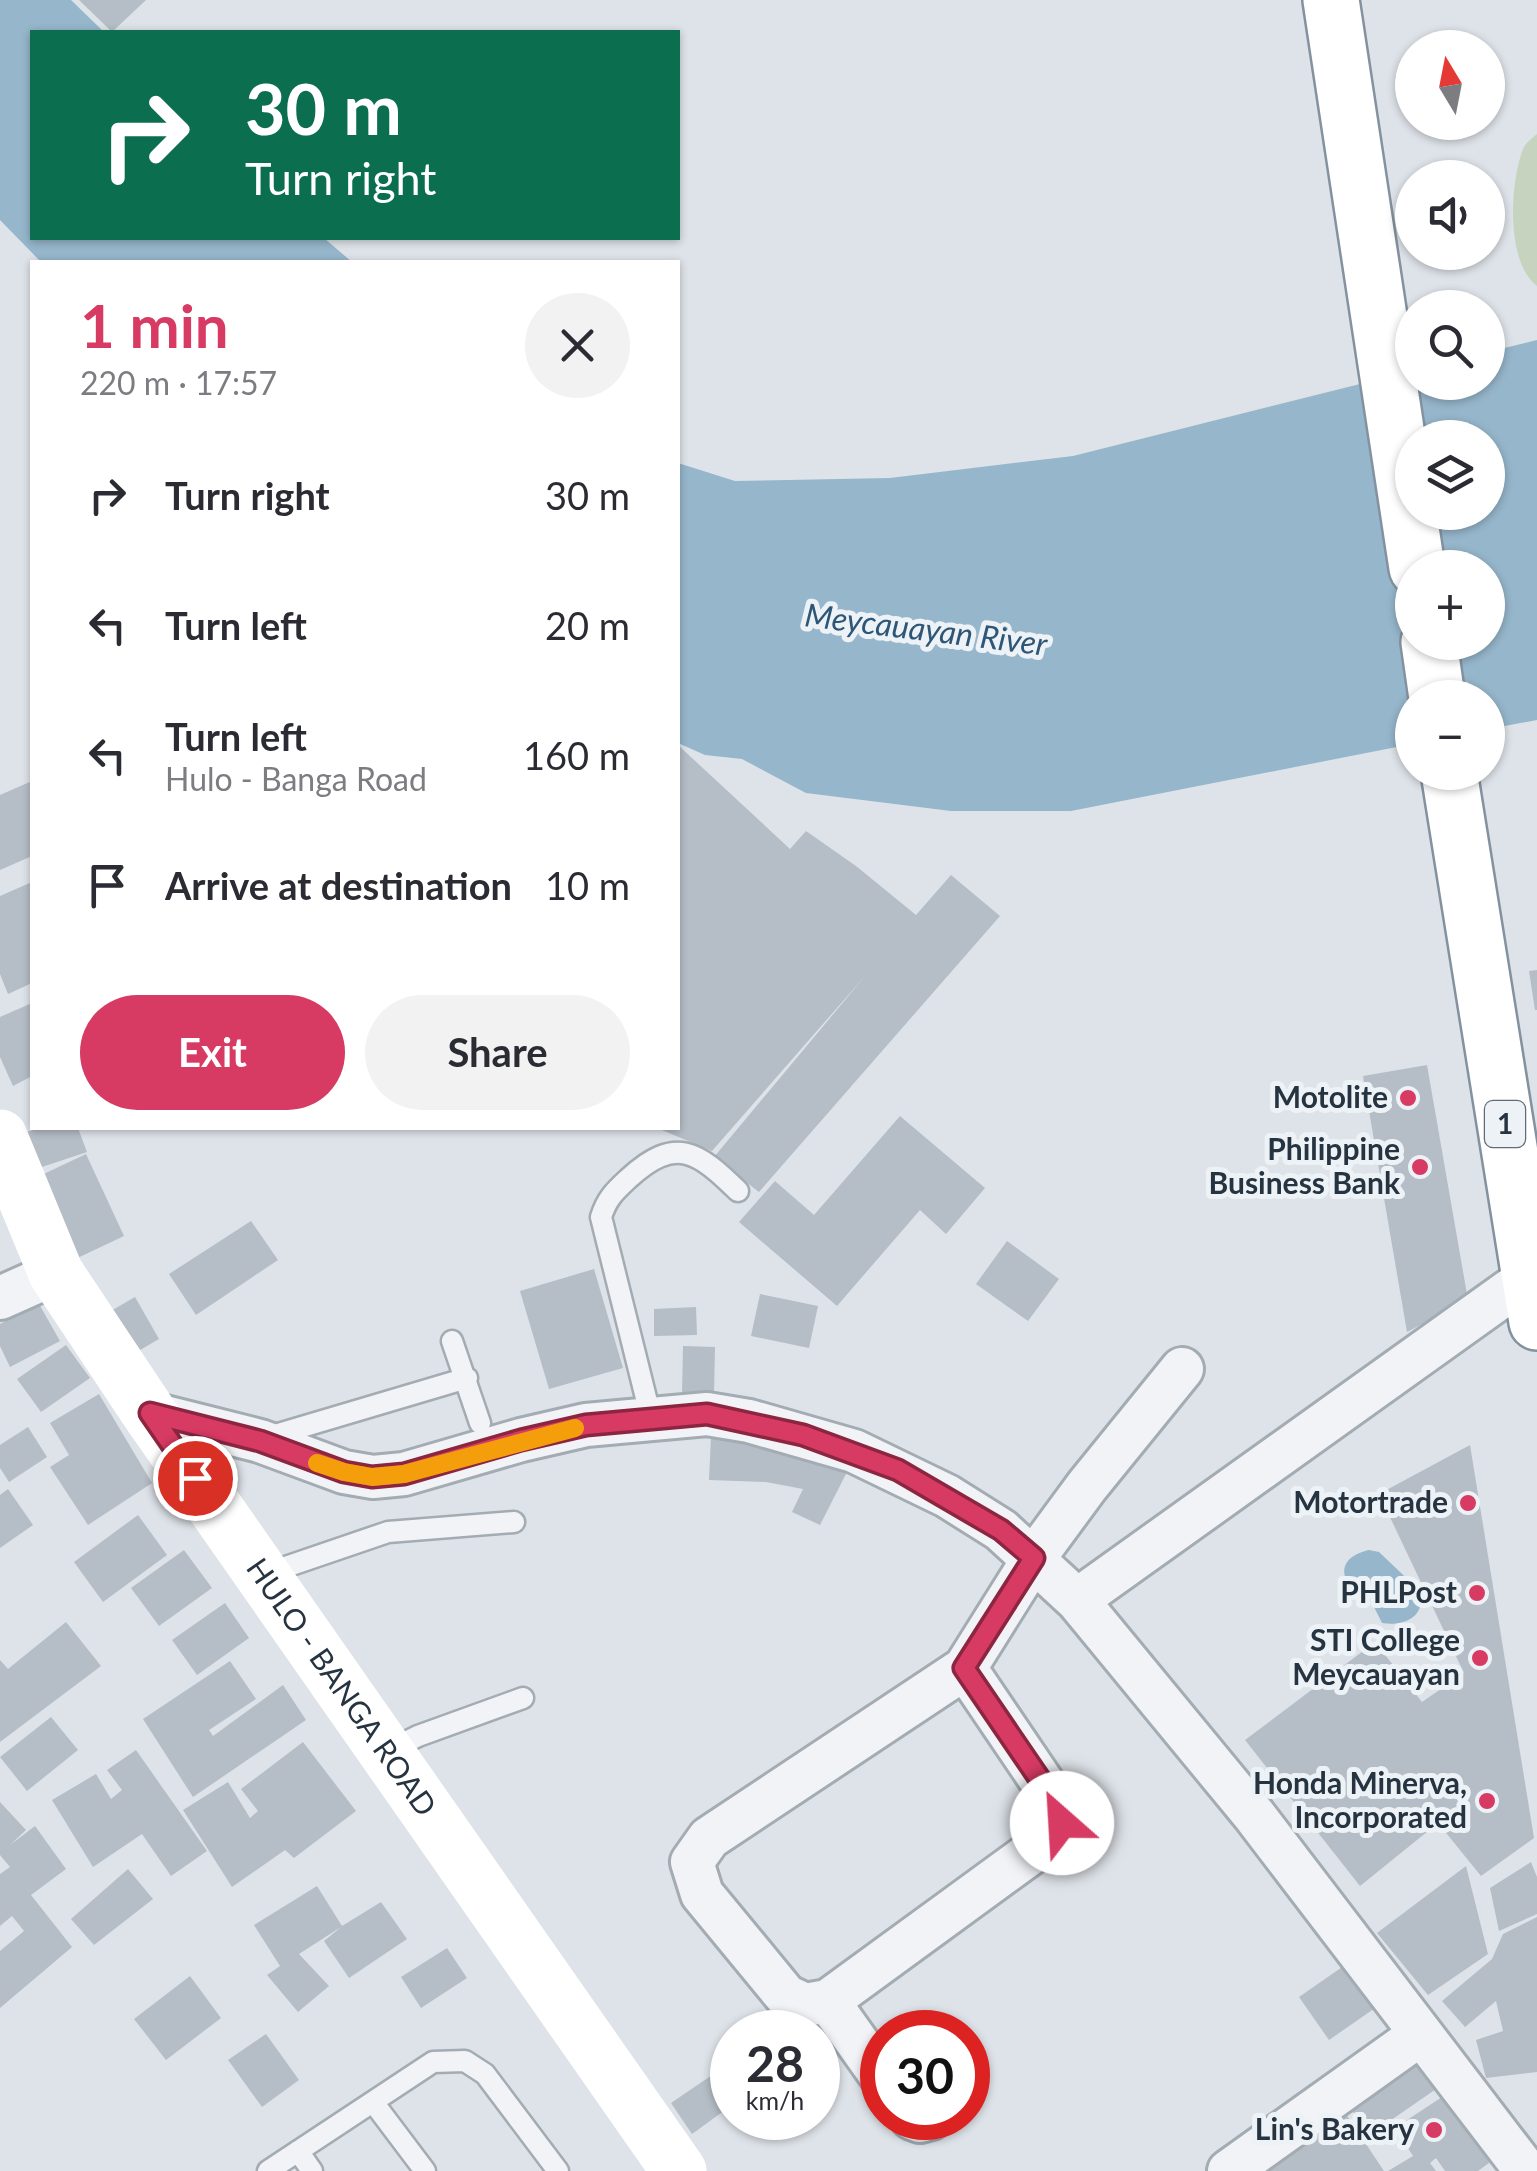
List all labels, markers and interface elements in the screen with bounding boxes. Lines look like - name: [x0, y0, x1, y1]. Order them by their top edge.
- north arrow: [1395, 30, 1505, 140]
- map controls: [1395, 30, 1505, 790]
- text: 30 m: [245, 66, 402, 150]
- icon: right: [80, 70, 210, 200]
- text: Turn right: [245, 151, 436, 205]
- button: sound: [1395, 160, 1505, 270]
- text: 1 min: [80, 289, 229, 361]
- button: search: [1395, 290, 1505, 400]
- button: close: [525, 293, 630, 398]
- text: 220 m · 17:57: [80, 363, 277, 402]
- button: layers: [1395, 420, 1505, 530]
- icon: right: [80, 468, 135, 523]
- text: Turn right: [165, 472, 330, 518]
- text: 30 m: [545, 472, 630, 518]
- button: +: [1395, 550, 1505, 660]
- water label: Meycauayan River: [803, 594, 1050, 663]
- icon: left: [80, 598, 135, 653]
- text: Turn left: [165, 602, 307, 648]
- text: 20 m: [545, 602, 630, 648]
- button: −: [1395, 680, 1505, 790]
- text: Turn left: [165, 713, 307, 759]
- icon: left: [80, 728, 135, 783]
- text: 160 m: [523, 732, 630, 778]
- text: Hulo - Banga Road: [165, 759, 427, 798]
- icon: arrive: [80, 858, 135, 913]
- text: Arrive at destination: [165, 862, 512, 908]
- text: 10 m: [545, 862, 630, 908]
- button: Exit: [80, 995, 345, 1110]
- button: Share: [365, 995, 630, 1110]
- place label: Motolite: [1273, 1078, 1388, 1114]
- marker: Motolite: [1397, 1087, 1419, 1109]
- road number: 1: [1485, 1101, 1525, 1147]
- place label: Philippine Business Bank: [1208, 1130, 1401, 1200]
- marker: Philippine Business Bank: [1409, 1156, 1431, 1178]
- pin: [153, 1436, 238, 1521]
- icon: arrive: [168, 1451, 223, 1506]
- place label: Motortrade: [1293, 1483, 1448, 1519]
- marker: Motortrade: [1457, 1492, 1479, 1514]
- street label: HULO - BANGA ROAD: [240, 1550, 445, 1822]
- place label: PHLPost: [1340, 1573, 1457, 1609]
- marker: PHLPost: [1466, 1582, 1488, 1604]
- place label: STI College Meycauayan: [1292, 1621, 1460, 1691]
- marker: STI College Meycauayan: [1469, 1647, 1491, 1669]
- place label: Honda Minerva, Incorporated: [1253, 1764, 1467, 1834]
- position arrow: [1010, 1771, 1114, 1875]
- marker: Honda Minerva, Incorporated: [1476, 1790, 1498, 1812]
- speed limit sign: 30: [860, 2010, 990, 2140]
- text: 28: [746, 2033, 804, 2093]
- text: km/h: [746, 2085, 804, 2115]
- place label: Lin's Bakery: [1255, 2110, 1414, 2146]
- marker: Lin's Bakery: [1423, 2119, 1445, 2141]

